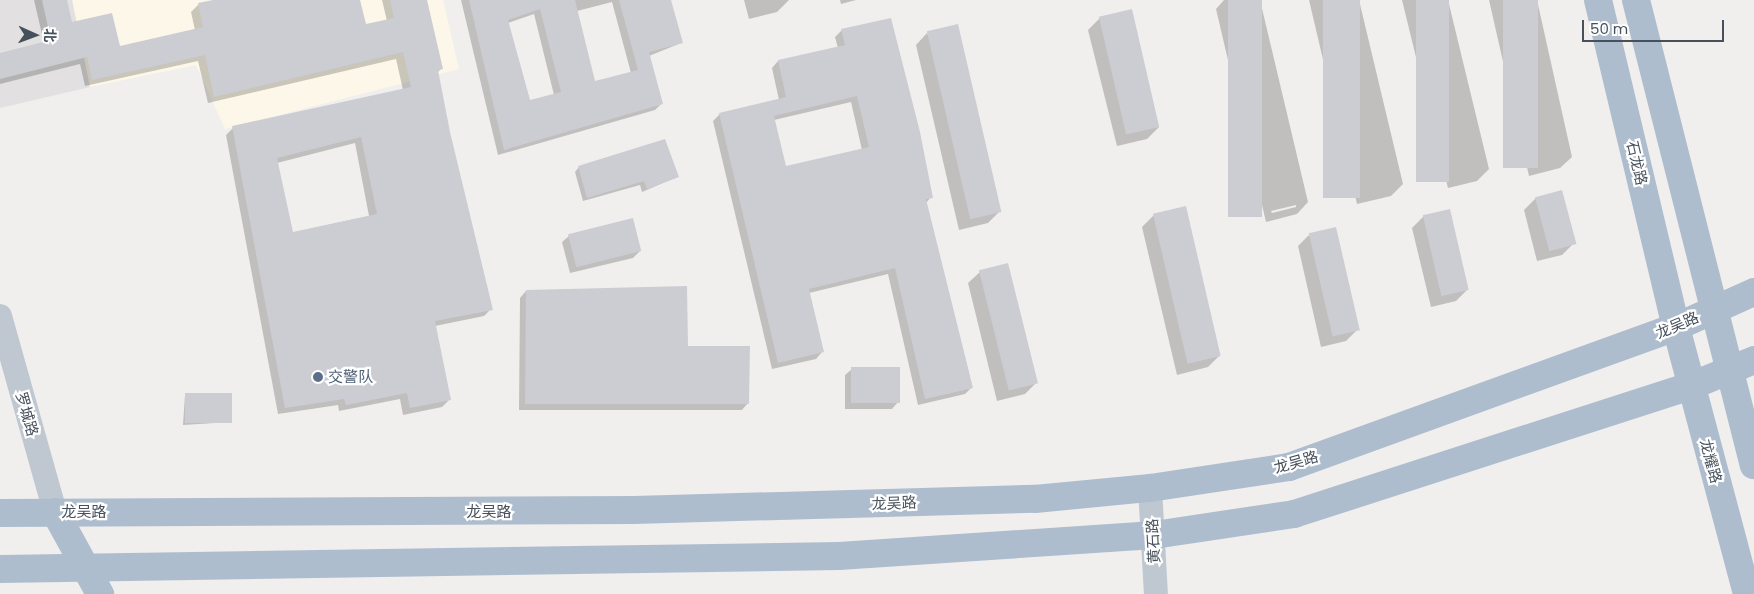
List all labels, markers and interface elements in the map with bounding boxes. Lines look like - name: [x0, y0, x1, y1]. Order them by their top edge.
- north arrow: [10, 10, 60, 60]
- scale bar: [1584, 10, 1726, 42]
- text: 50 m: [1590, 18, 1628, 39]
- text: 北: [40, 28, 60, 43]
- street label: 石龙路: [1623, 139, 1651, 187]
- street label: 龙吴路: [1653, 308, 1701, 342]
- place label: 交警队: [328, 368, 373, 386]
- marker: 交警队: [312, 371, 324, 383]
- street label: 罗城路: [12, 390, 42, 438]
- street label: 龙耀路: [1696, 437, 1726, 485]
- street label: 龙吴路: [1272, 447, 1320, 477]
- street label: 龙吴路: [871, 493, 917, 513]
- street label: 龙吴路: [62, 503, 106, 521]
- street label: 龙吴路: [467, 503, 511, 521]
- street label: 黄石路: [1143, 518, 1163, 564]

